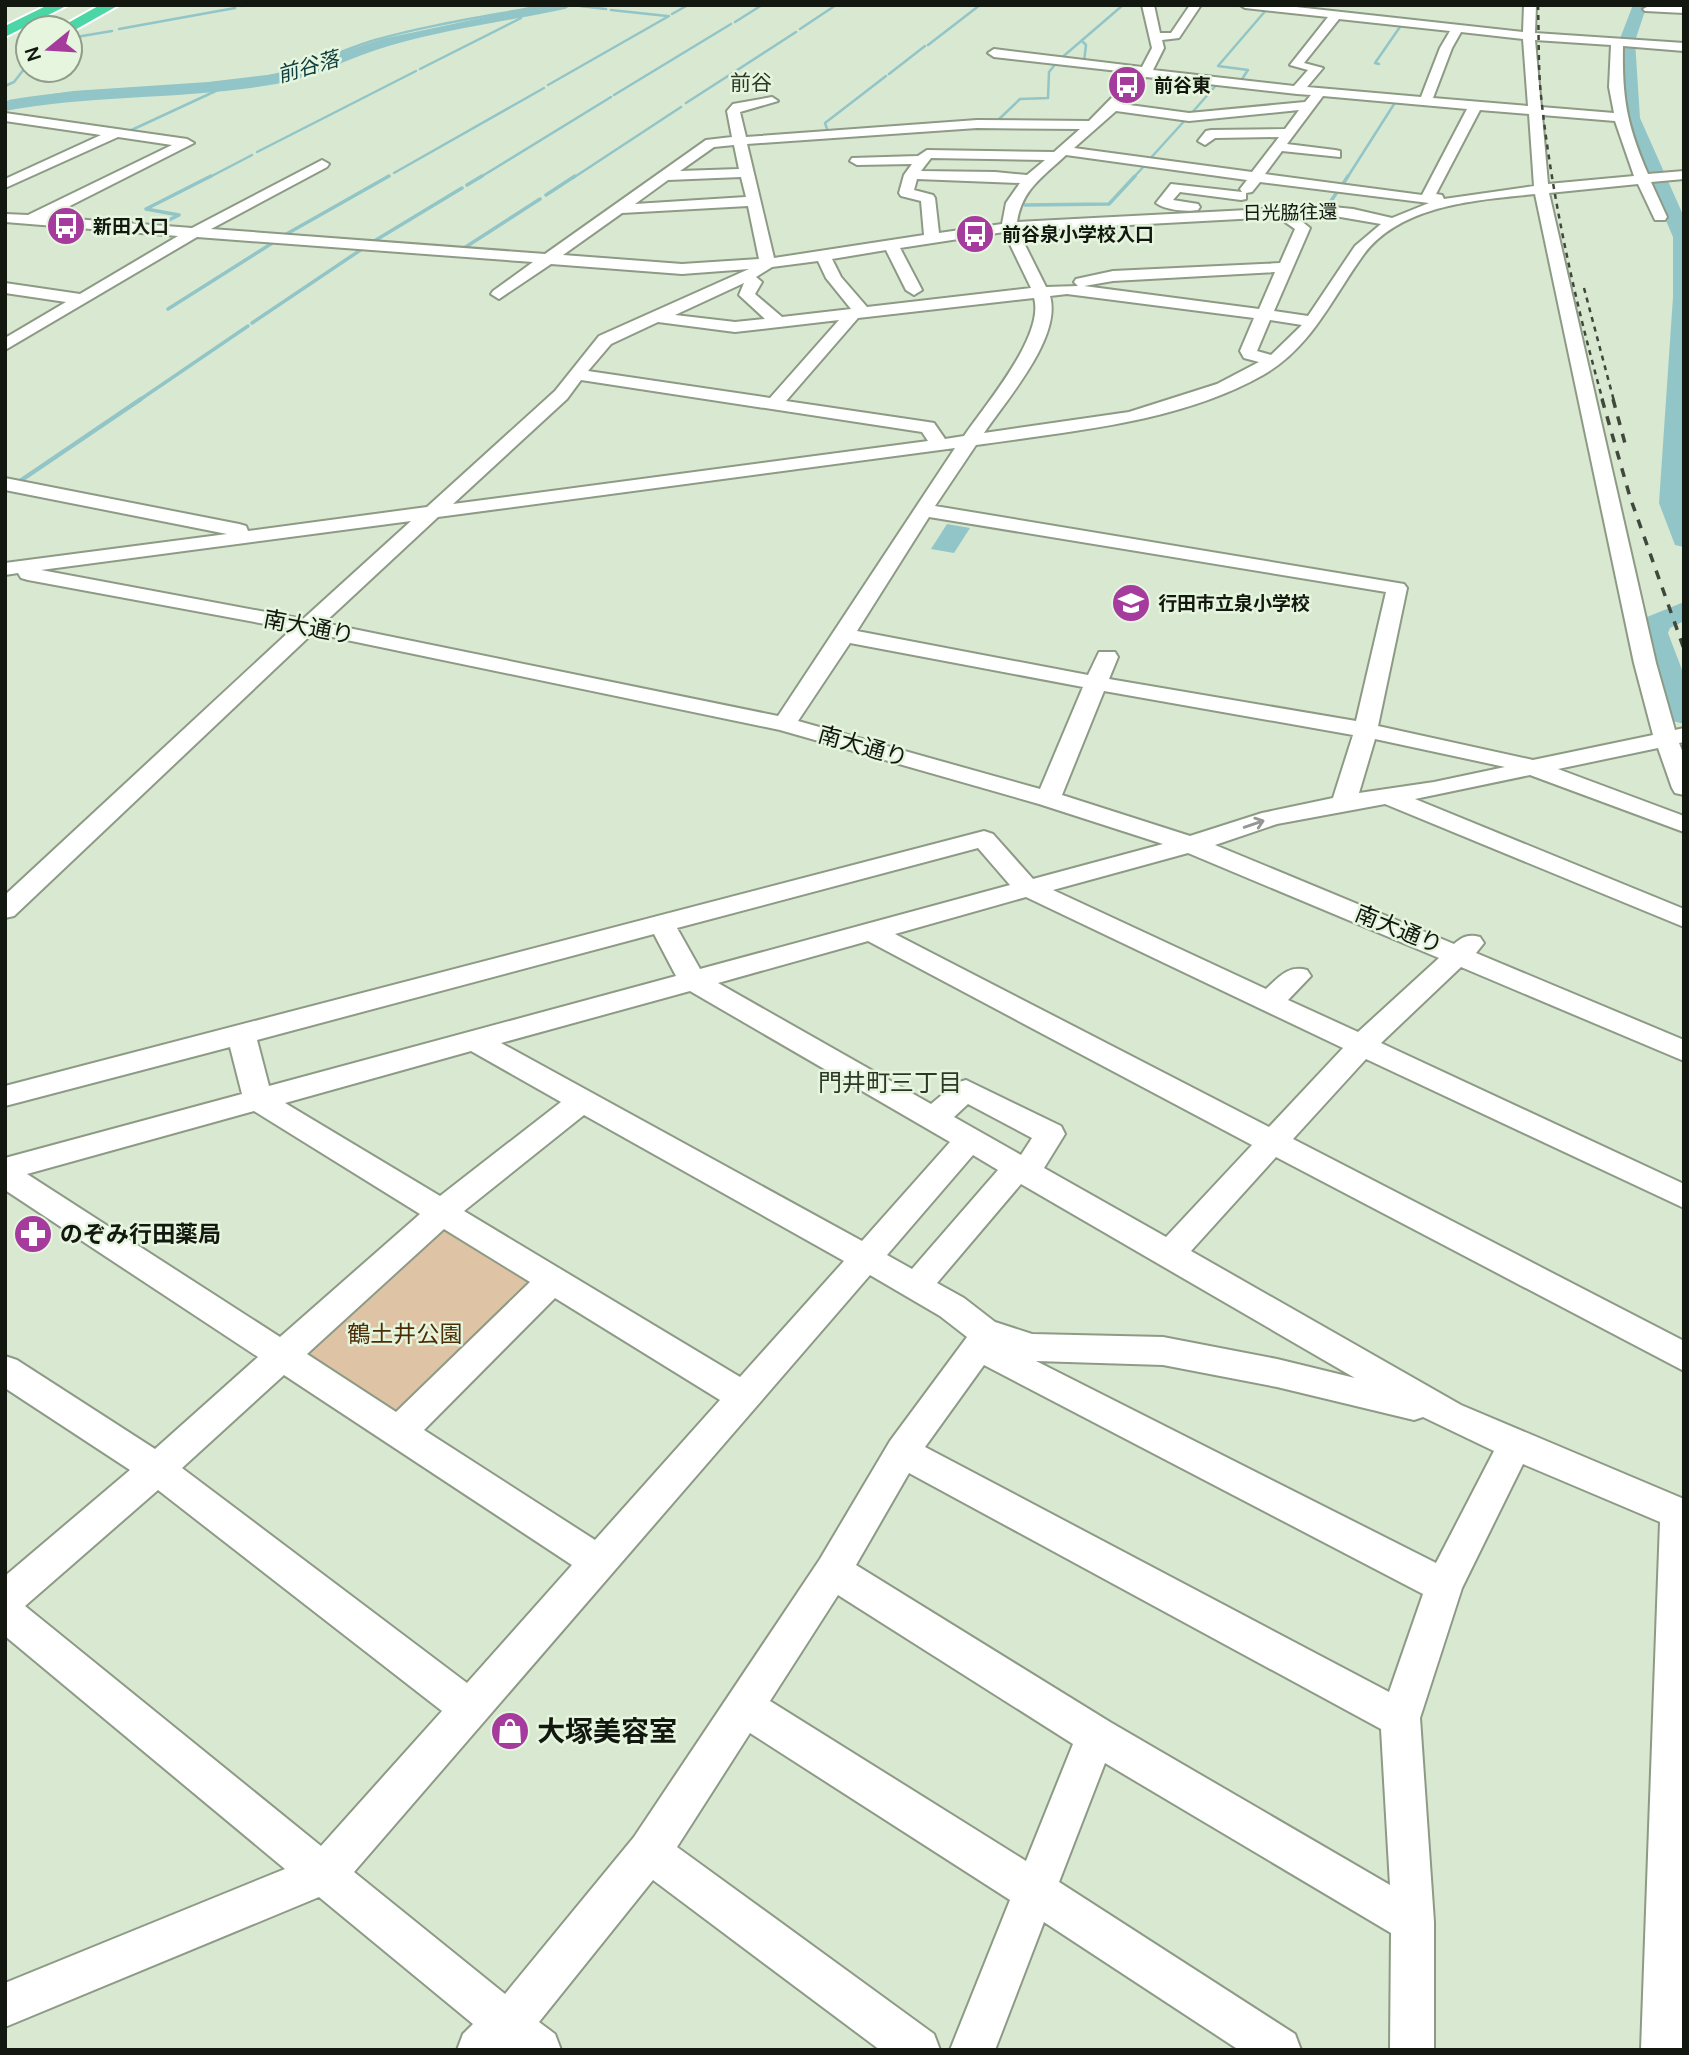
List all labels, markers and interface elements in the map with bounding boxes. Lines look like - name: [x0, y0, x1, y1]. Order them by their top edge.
- north arrow: [14, 14, 84, 84]
- water label: 前谷落: [274, 43, 345, 88]
- text: N: [18, 44, 47, 65]
- bus stop icon: 前谷東: [1106, 64, 1148, 106]
- district label: 前谷: [730, 68, 772, 96]
- place label: 前谷東: [1154, 72, 1211, 98]
- street label: 日光脇往還: [1242, 198, 1338, 226]
- bus stop icon: 新田入口: [45, 205, 87, 247]
- place label: 新田入口: [93, 213, 169, 239]
- bus stop icon: 前谷泉小学校入口: [954, 213, 996, 255]
- place label: 前谷泉小学校入口: [1002, 221, 1154, 247]
- school or university icon: 行田市立泉小学校: [1110, 582, 1152, 624]
- place label: 行田市立泉小学校: [1158, 590, 1310, 616]
- street label: 南大通り: [261, 602, 357, 651]
- street label: 南大通り: [815, 717, 912, 773]
- one-way arrow: [1242, 817, 1264, 829]
- street label: 南大通り: [1351, 896, 1448, 960]
- district label: 門井町三丁目: [818, 1065, 962, 1098]
- pharmacy icon: のぞみ行田薬局: [12, 1213, 54, 1255]
- place label: のぞみ行田薬局: [60, 1217, 221, 1249]
- park label: 鶴土井公園: [348, 1317, 463, 1349]
- shop icon: 大塚美容室: [489, 1710, 531, 1752]
- place label: 大塚美容室: [537, 1711, 677, 1749]

